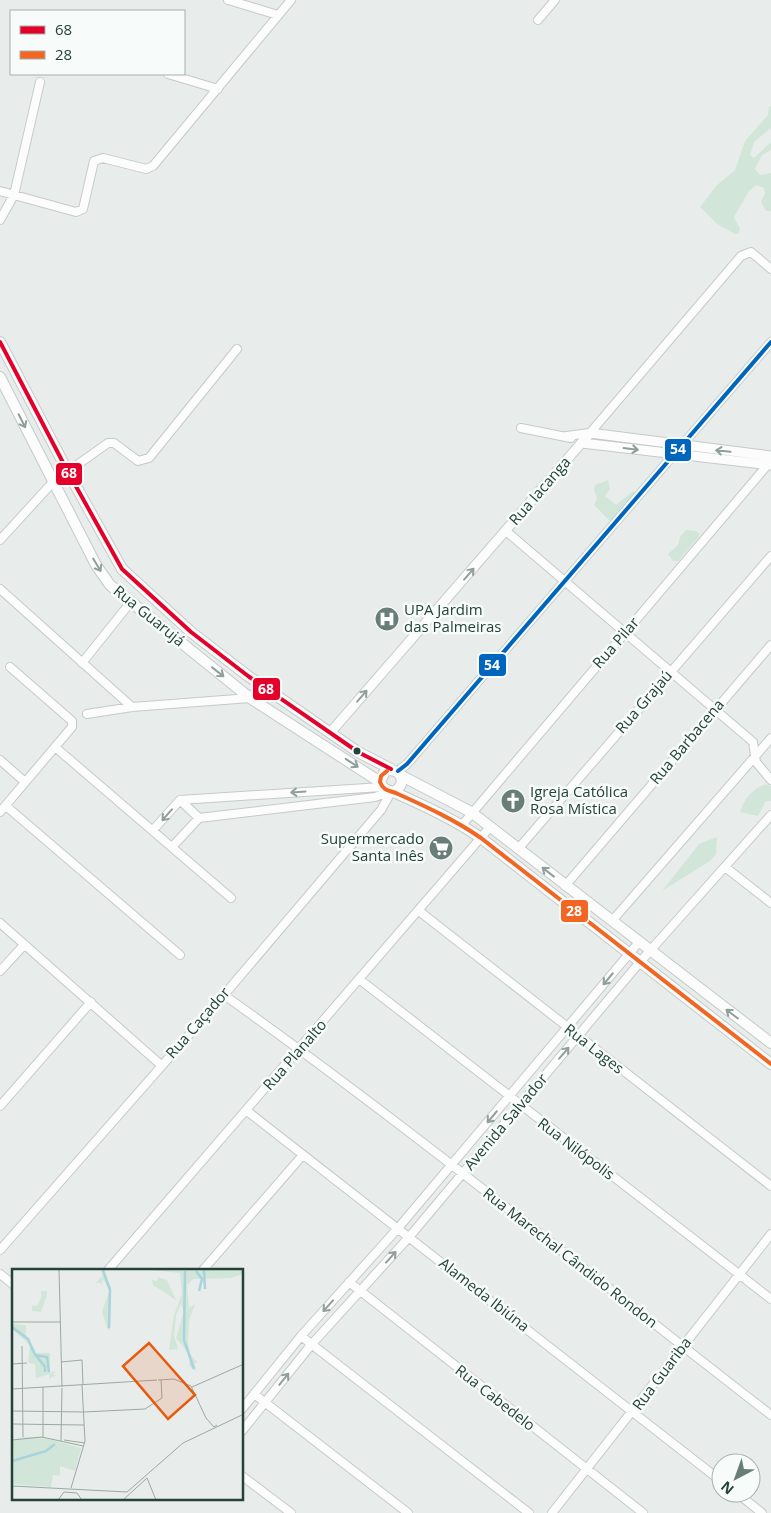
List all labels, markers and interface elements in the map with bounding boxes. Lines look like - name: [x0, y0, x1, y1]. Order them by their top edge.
- legend: [10, 10, 185, 75]
- text: 68: [55, 19, 72, 39]
- text: 28: [55, 44, 72, 64]
- one-way arrow: [18, 413, 27, 428]
- line badge: 54: [664, 438, 692, 462]
- text: 54: [670, 439, 686, 458]
- one-way arrow: [622, 444, 638, 454]
- one-way arrow: [715, 446, 731, 456]
- street label: Rua Iacanga: [504, 452, 574, 529]
- line badge: 68: [55, 462, 83, 486]
- text: 68: [61, 463, 77, 482]
- one-way arrow: [92, 558, 102, 572]
- one-way arrow: [463, 567, 474, 580]
- street label: Rua Guarujá: [110, 580, 190, 650]
- place label: UPA Jardim das Palmeiras: [404, 599, 501, 636]
- hospital icon: UPA Jardim das Palmeiras: [374, 606, 400, 632]
- street label: Rua Pilar: [587, 612, 643, 672]
- line badge: 54: [478, 653, 507, 677]
- text: 54: [484, 655, 500, 674]
- one-way arrow: [211, 666, 224, 677]
- street label: Rua Grajaú: [610, 666, 676, 737]
- line badge: 68: [252, 677, 281, 701]
- text: 68: [258, 679, 274, 698]
- one-way arrow: [356, 690, 368, 703]
- street label: Rua Barbacena: [645, 695, 728, 788]
- unlabelled marker: [352, 746, 362, 756]
- one-way arrow: [345, 758, 359, 769]
- place label: Igreja Católica Rosa Mística: [530, 781, 628, 818]
- one-way arrow: [291, 788, 307, 797]
- church icon: Igreja Católica Rosa Mística: [500, 788, 526, 814]
- one-way arrow: [161, 809, 172, 822]
- place label: Supermercado Santa Inês: [321, 828, 424, 865]
- supermarket icon: Supermercado Santa Inês: [428, 835, 454, 861]
- one-way arrow: [542, 867, 555, 878]
- line badge: 28: [560, 899, 589, 923]
- text: 28: [566, 901, 582, 920]
- one-way arrow: [602, 972, 613, 985]
- street label: Rua Caçador: [161, 982, 234, 1062]
- one-way arrow: [726, 1008, 739, 1019]
- street label: Rua Planalto: [258, 1015, 331, 1094]
- street label: Rua Lages: [561, 1019, 629, 1078]
- one-way arrow: [558, 1047, 569, 1060]
- street label: Avenida Salvador: [459, 1069, 552, 1174]
- one-way arrow: [486, 1110, 497, 1123]
- street label: Rua Nilópolis: [534, 1113, 619, 1184]
- street label: Rua Marechal Cândido Rondon: [479, 1183, 662, 1332]
- one-way arrow: [385, 1251, 396, 1264]
- street label: Alameda Ibiúna: [435, 1253, 534, 1336]
- inset map: [12, 1269, 244, 1500]
- one-way arrow: [322, 1299, 334, 1312]
- street label: Rua Guariba: [627, 1333, 695, 1414]
- street label: Rua Cabedelo: [451, 1360, 540, 1435]
- one-way arrow: [278, 1373, 289, 1386]
- north arrow: [711, 1453, 761, 1503]
- text: N: [717, 1477, 738, 1499]

